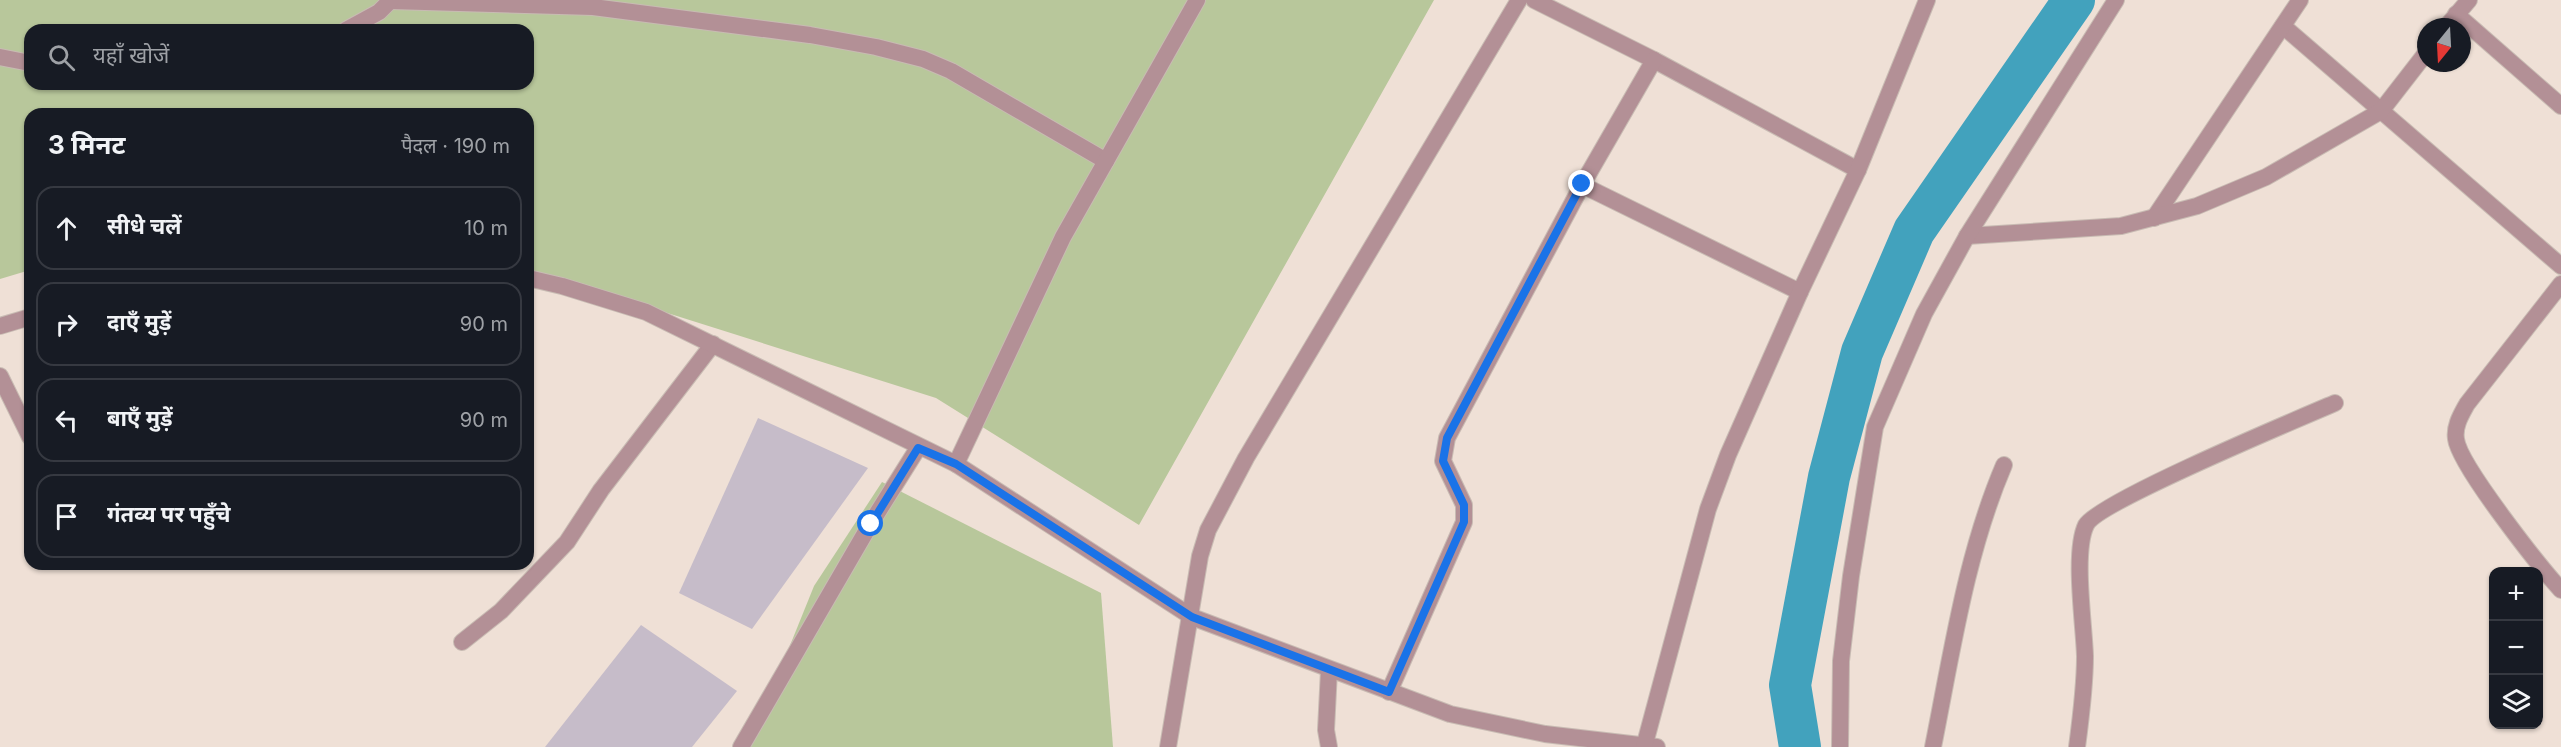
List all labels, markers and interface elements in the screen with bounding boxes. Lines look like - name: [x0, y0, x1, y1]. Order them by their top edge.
- north arrow: [2417, 18, 2471, 72]
- search box: [24, 24, 534, 90]
- icon: search: [45, 41, 78, 74]
- text: यहाँ खोजें: [93, 42, 169, 68]
- text: 3 मिनट: [48, 129, 126, 160]
- text: पैदल · 190 m: [401, 134, 510, 158]
- route end: [1568, 170, 1594, 196]
- icon: ahead: [50, 212, 83, 245]
- text: सीधे चलें: [107, 213, 182, 239]
- text: 10 m: [464, 216, 508, 240]
- icon: right: [50, 308, 83, 341]
- text: दाएँ मुड़ें: [107, 309, 171, 335]
- text: 90 m: [460, 312, 508, 336]
- icon: left: [50, 404, 83, 437]
- text: बाएँ मुड़ें: [107, 405, 173, 431]
- text: 90 m: [460, 408, 508, 432]
- icon: arrive: [50, 500, 83, 533]
- text: गंतव्य पर पहुँचे: [107, 501, 231, 527]
- route start: [857, 510, 883, 536]
- map controls: [2489, 567, 2543, 729]
- button: +: [2489, 567, 2543, 621]
- button: −: [2489, 621, 2543, 675]
- button: layers: [2489, 675, 2543, 729]

